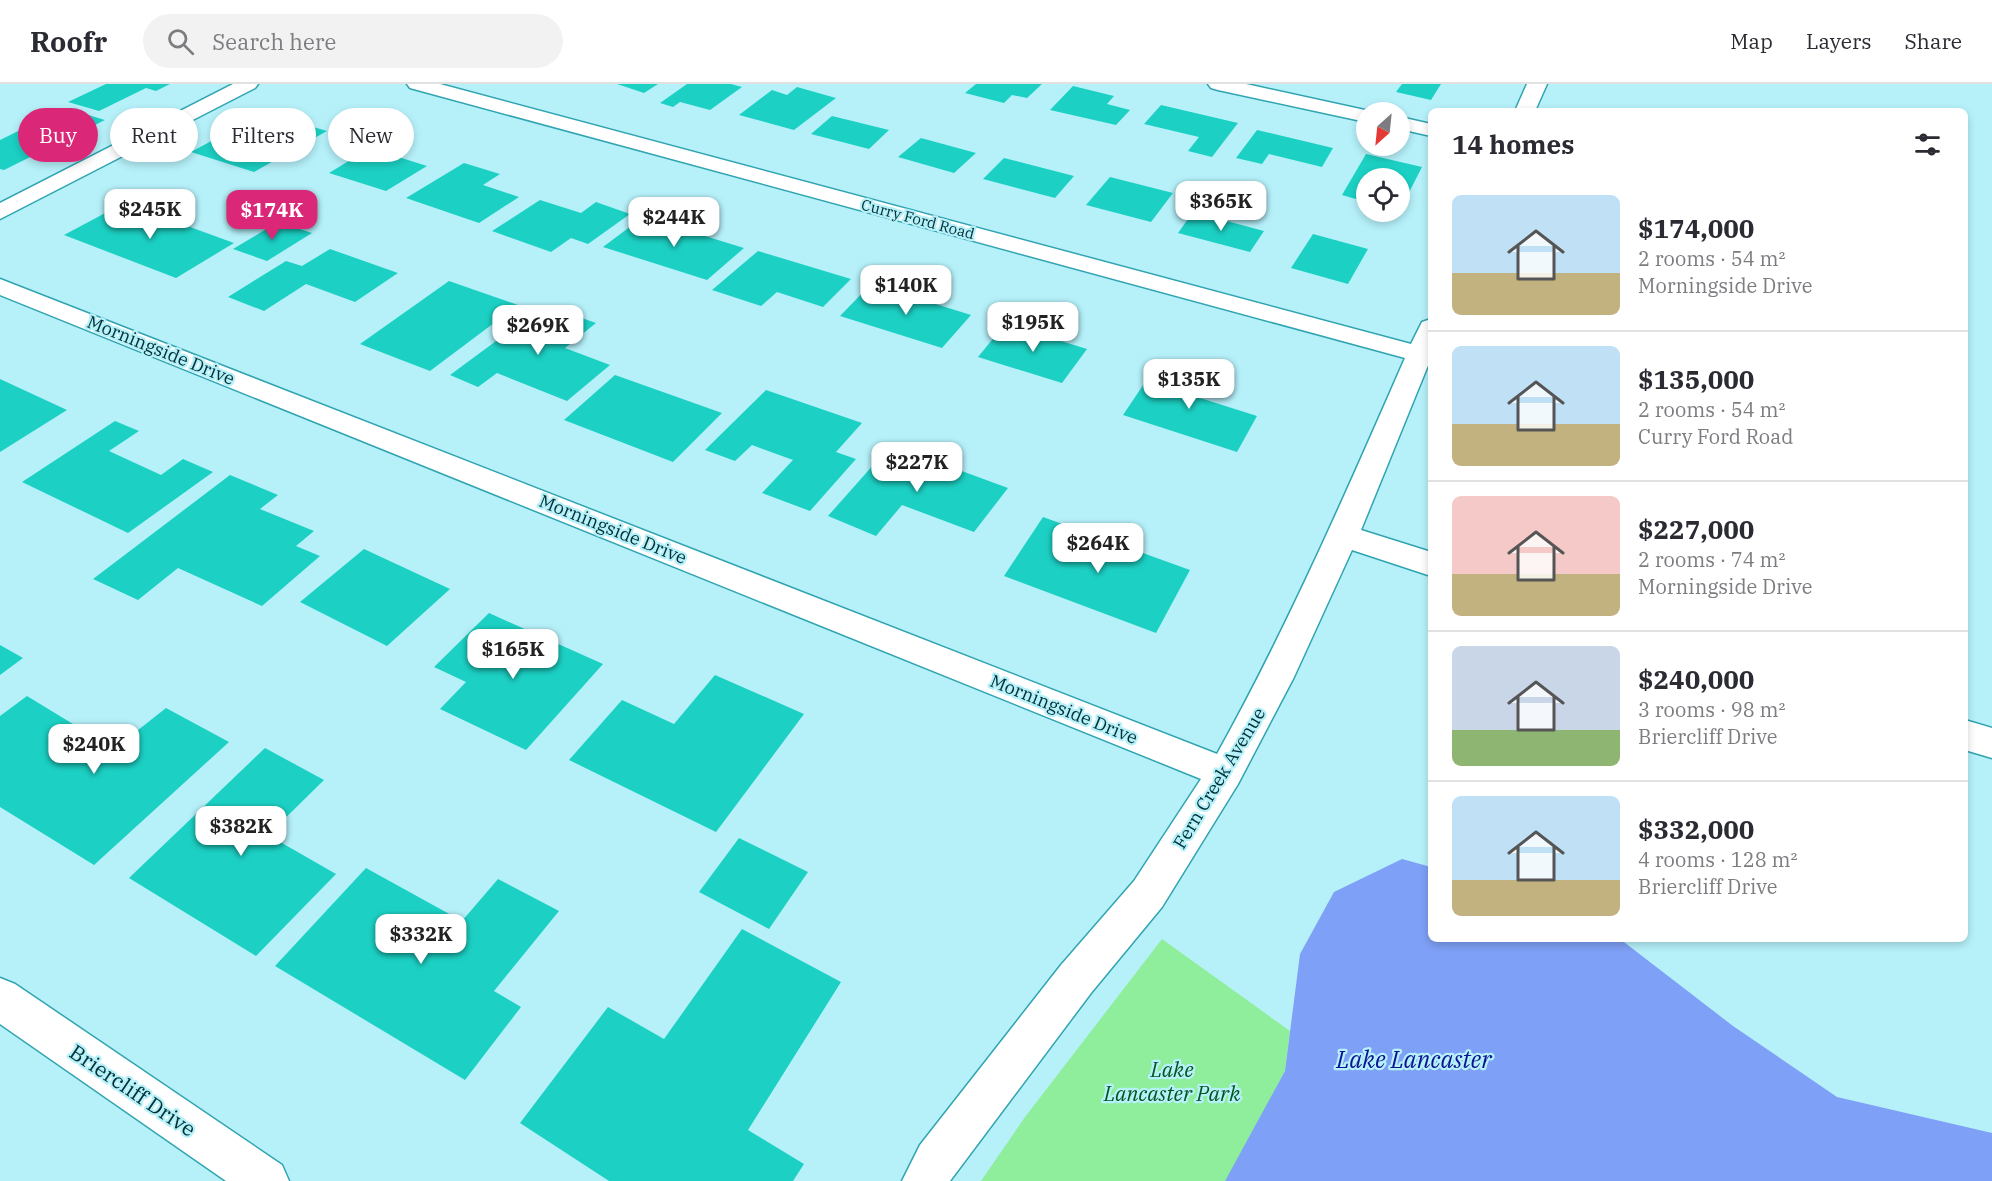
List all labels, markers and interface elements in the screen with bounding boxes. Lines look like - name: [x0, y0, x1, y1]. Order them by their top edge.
- search box: [143, 14, 563, 68]
- text: Roofr: [30, 23, 107, 60]
- icon: search: [164, 25, 197, 58]
- text: Search here: [212, 27, 336, 56]
- text: Map: [1730, 27, 1773, 55]
- text: Layers: [1806, 27, 1872, 55]
- text: Share: [1905, 27, 1962, 55]
- north arrow: [1356, 102, 1410, 156]
- map controls: [1356, 102, 1410, 222]
- chip: Buy: [18, 108, 98, 162]
- chip: Rent: [110, 108, 198, 162]
- chip: Filters: [210, 108, 316, 162]
- chip: New: [328, 108, 414, 162]
- text: 14 homes: [1452, 127, 1574, 161]
- icon: filters: [1911, 128, 1944, 161]
- button: locate: [1356, 168, 1410, 222]
- pin: $365K: [1179, 181, 1263, 232]
- text: $365K: [1189, 187, 1253, 214]
- pin: $245K: [108, 189, 192, 240]
- pin: $174K: [230, 190, 314, 241]
- text: $245K: [118, 195, 182, 222]
- street label: Curry Ford Road: [859, 195, 977, 243]
- text: $174K: [240, 196, 304, 223]
- pin: $244K: [632, 197, 716, 248]
- text: $244K: [642, 203, 706, 230]
- text: $174,000: [1638, 211, 1754, 245]
- icon: home: [1500, 219, 1572, 291]
- text: 2 rooms · 54 m²: [1638, 245, 1785, 272]
- pin: $140K: [864, 265, 948, 316]
- text: $140K: [874, 271, 938, 298]
- text: Morningside Drive: [1638, 272, 1812, 299]
- pin: $195K: [991, 302, 1075, 353]
- pin: $269K: [496, 305, 580, 356]
- text: $195K: [1001, 308, 1065, 335]
- street label: Morningside Drive: [84, 310, 238, 390]
- text: $269K: [506, 311, 570, 338]
- pin: $135K: [1147, 359, 1231, 410]
- text: $135,000: [1638, 362, 1754, 396]
- text: $135K: [1157, 365, 1221, 392]
- icon: home: [1500, 370, 1572, 442]
- text: 2 rooms · 54 m²: [1638, 396, 1785, 423]
- text: Curry Ford Road: [1638, 423, 1793, 450]
- pin: $227K: [875, 442, 959, 493]
- text: $227K: [885, 448, 949, 475]
- street label: Morningside Drive: [536, 489, 690, 569]
- text: $227,000: [1638, 512, 1754, 546]
- icon: home: [1500, 520, 1572, 592]
- pin: $264K: [1056, 523, 1140, 574]
- text: $264K: [1066, 529, 1130, 556]
- text: 2 rooms · 74 m²: [1638, 546, 1785, 573]
- text: Morningside Drive: [1638, 573, 1812, 600]
- pin: $165K: [471, 629, 555, 680]
- text: $165K: [481, 635, 545, 662]
- text: $240,000: [1638, 662, 1754, 696]
- street label: Morningside Drive: [987, 669, 1141, 749]
- icon: home: [1500, 670, 1572, 742]
- text: 3 rooms · 98 m²: [1638, 696, 1785, 723]
- street label: Fern Creek Avenue: [1168, 703, 1270, 853]
- text: Briercliff Drive: [1638, 723, 1778, 750]
- pin: $240K: [52, 724, 136, 775]
- text: $240K: [62, 730, 126, 757]
- pin: $382K: [199, 806, 283, 857]
- text: $382K: [209, 812, 273, 839]
- text: $332,000: [1638, 812, 1754, 846]
- icon: home: [1500, 820, 1572, 892]
- text: 4 rooms · 128 m²: [1638, 846, 1797, 873]
- text: Briercliff Drive: [1638, 873, 1778, 900]
- pin: $332K: [379, 914, 463, 965]
- text: $332K: [389, 920, 453, 947]
- street label: Briercliff Drive: [64, 1037, 202, 1143]
- water label: Lake Lancaster: [1335, 1043, 1493, 1075]
- park label: Lake Lancaster Park: [1103, 1055, 1241, 1107]

